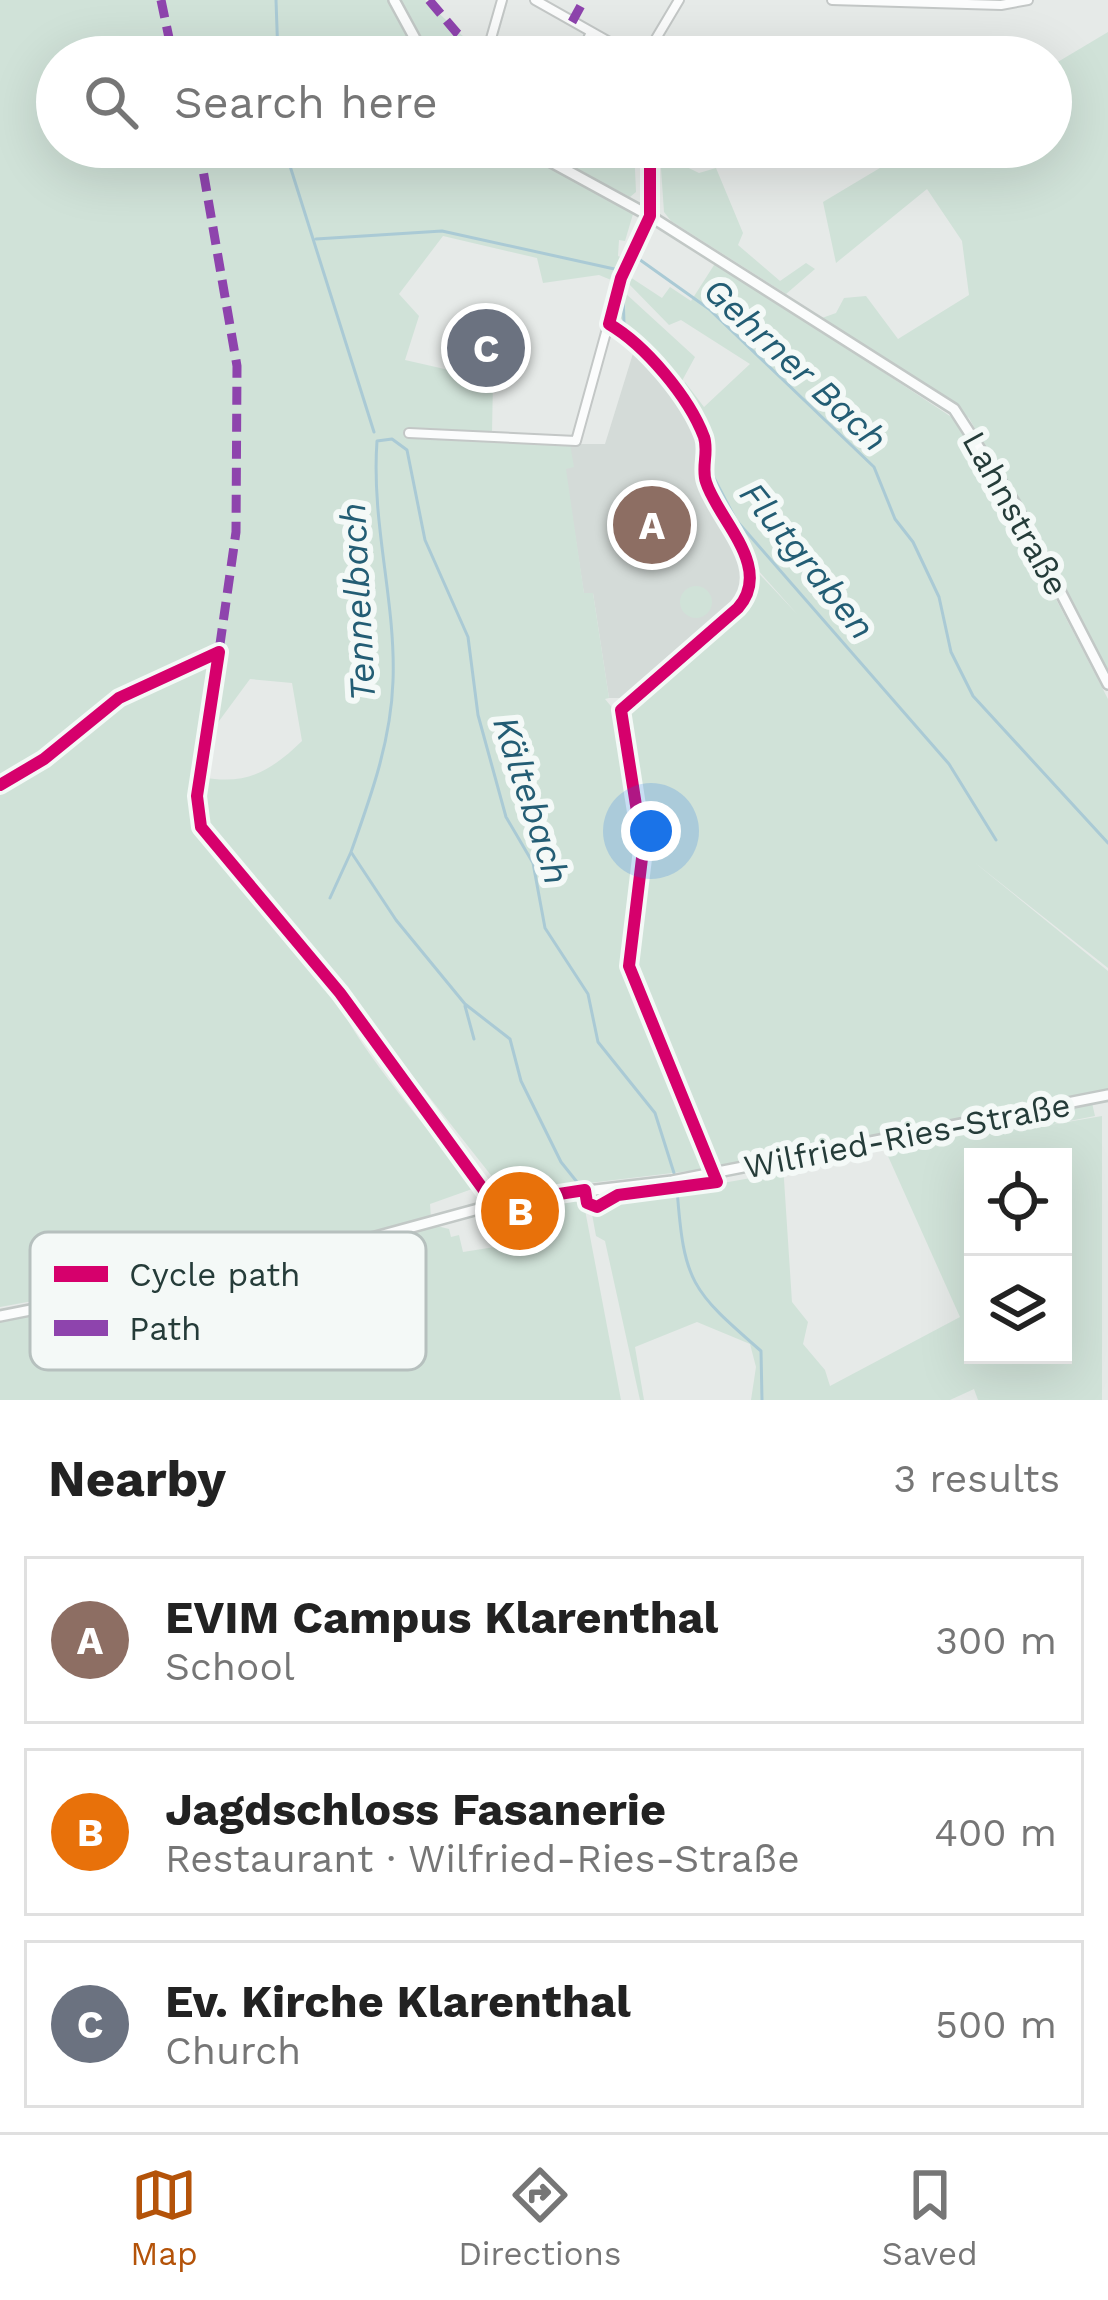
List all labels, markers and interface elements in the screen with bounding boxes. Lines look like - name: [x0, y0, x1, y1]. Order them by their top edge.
- search box: [36, 36, 1072, 168]
- icon: search: [78, 69, 144, 135]
- text: Search here: [174, 76, 438, 129]
- water label: Gehrner Bach: [695, 269, 896, 460]
- pin: C: [447, 303, 525, 393]
- street label: Lahnstraße: [954, 424, 1077, 602]
- water label: Flutgraben: [731, 474, 883, 648]
- pin: A: [613, 480, 691, 570]
- water label: Tennelbach: [332, 502, 384, 702]
- water label: Kältebach: [484, 711, 578, 890]
- your location: [621, 801, 681, 861]
- street label: Wilfried-Ries-Straße: [741, 1085, 1073, 1186]
- map controls: [964, 1148, 1072, 1364]
- button: locate: [964, 1148, 1072, 1256]
- pin: B: [481, 1166, 559, 1256]
- legend: [30, 1232, 426, 1370]
- text: Cycle path: [129, 1255, 301, 1294]
- button: layers: [964, 1256, 1072, 1364]
- text: Path: [129, 1309, 201, 1348]
- text: Nearby: [48, 1449, 226, 1508]
- text: 3 results: [894, 1456, 1060, 1501]
- text: EVIM Campus Klarenthal: [165, 1591, 718, 1644]
- text: A: [77, 1618, 103, 1663]
- text: 300 m: [935, 1618, 1057, 1663]
- text: School: [165, 1644, 295, 1689]
- text: Jagdschloss Fasanerie: [165, 1783, 666, 1836]
- text: B: [77, 1810, 103, 1855]
- text: 400 m: [934, 1810, 1057, 1855]
- text: Restaurant · Wilfried-Ries-Straße: [165, 1836, 800, 1881]
- text: Ev. Kirche Klarenthal: [165, 1975, 631, 2028]
- text: C: [77, 2002, 103, 2047]
- text: 500 m: [935, 2002, 1057, 2047]
- text: Church: [165, 2028, 301, 2073]
- tab: Map: [130, 2162, 198, 2273]
- tab: Directions: [458, 2162, 621, 2273]
- tab: Saved: [882, 2162, 978, 2273]

